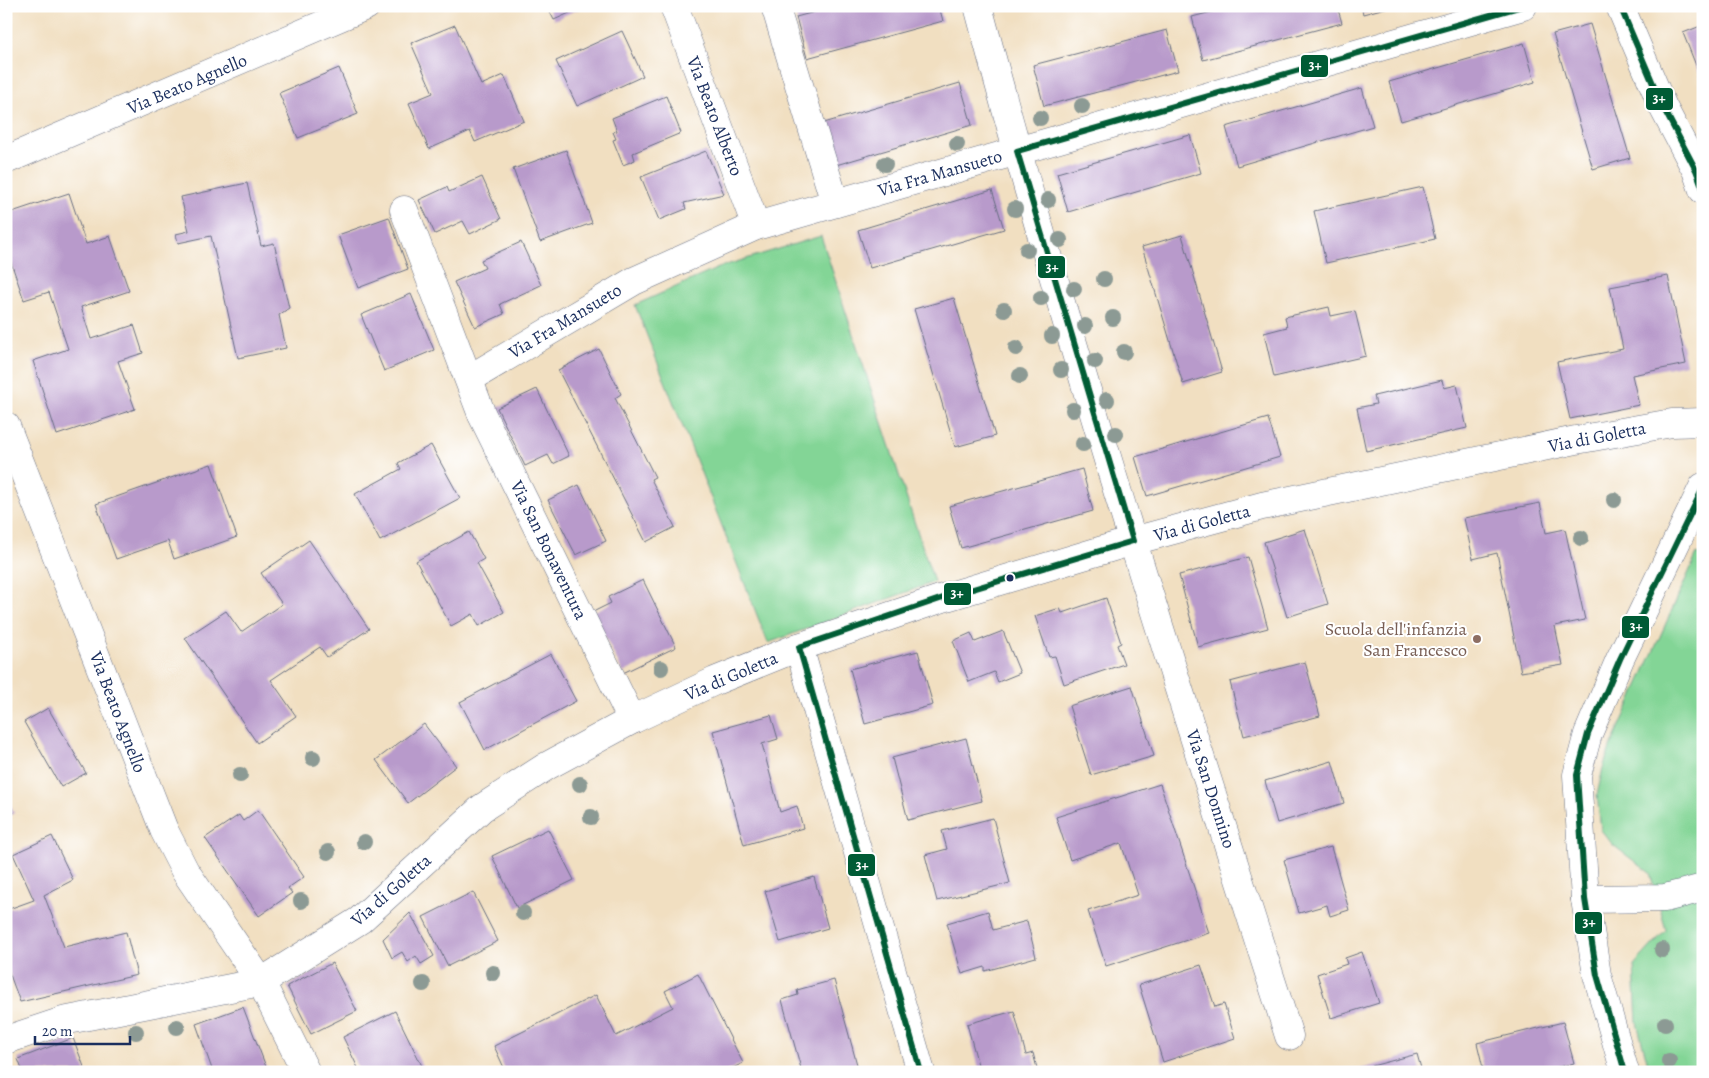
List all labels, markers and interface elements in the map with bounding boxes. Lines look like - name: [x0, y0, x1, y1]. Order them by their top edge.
- street label: Via Beato Agnello: [122, 48, 251, 120]
- street label: Via Beato Alberto: [681, 52, 749, 179]
- line badge: 3+: [1300, 54, 1329, 78]
- text: 3+: [1308, 56, 1322, 75]
- line badge: 3+: [1645, 87, 1674, 111]
- text: 3+: [1652, 89, 1666, 108]
- street label: Via Fra Mansueto: [874, 144, 1005, 202]
- line badge: 3+: [1037, 255, 1066, 279]
- text: 3+: [1045, 258, 1059, 277]
- street label: Via Fra Mansueto: [503, 278, 626, 365]
- street label: Via di Goletta: [1545, 416, 1648, 458]
- street label: Via San Bonaventura: [504, 475, 593, 624]
- street label: Via di Goletta: [1150, 498, 1253, 548]
- unlabelled marker: [1005, 573, 1015, 583]
- line badge: 3+: [943, 582, 972, 606]
- text: 3+: [950, 584, 964, 603]
- line badge: 3+: [1621, 615, 1650, 639]
- place label: Scuola dell'infanzia San Francesco: [1325, 617, 1468, 662]
- text: 3+: [1629, 617, 1643, 636]
- marker: Scuola dell'infanzia San Francesco: [1471, 633, 1483, 645]
- street label: Via di Goletta: [680, 645, 782, 707]
- street label: Via Beato Agnello: [84, 647, 152, 776]
- street label: Via San Donnino: [1180, 726, 1242, 851]
- street label: Via di Goletta: [345, 848, 437, 932]
- line badge: 3+: [847, 853, 876, 877]
- text: 3+: [855, 856, 869, 875]
- line badge: 3+: [1574, 911, 1603, 935]
- text: 3+: [1582, 913, 1596, 932]
- scale bar: [35, 1013, 130, 1045]
- text: 20 m: [42, 1021, 73, 1041]

